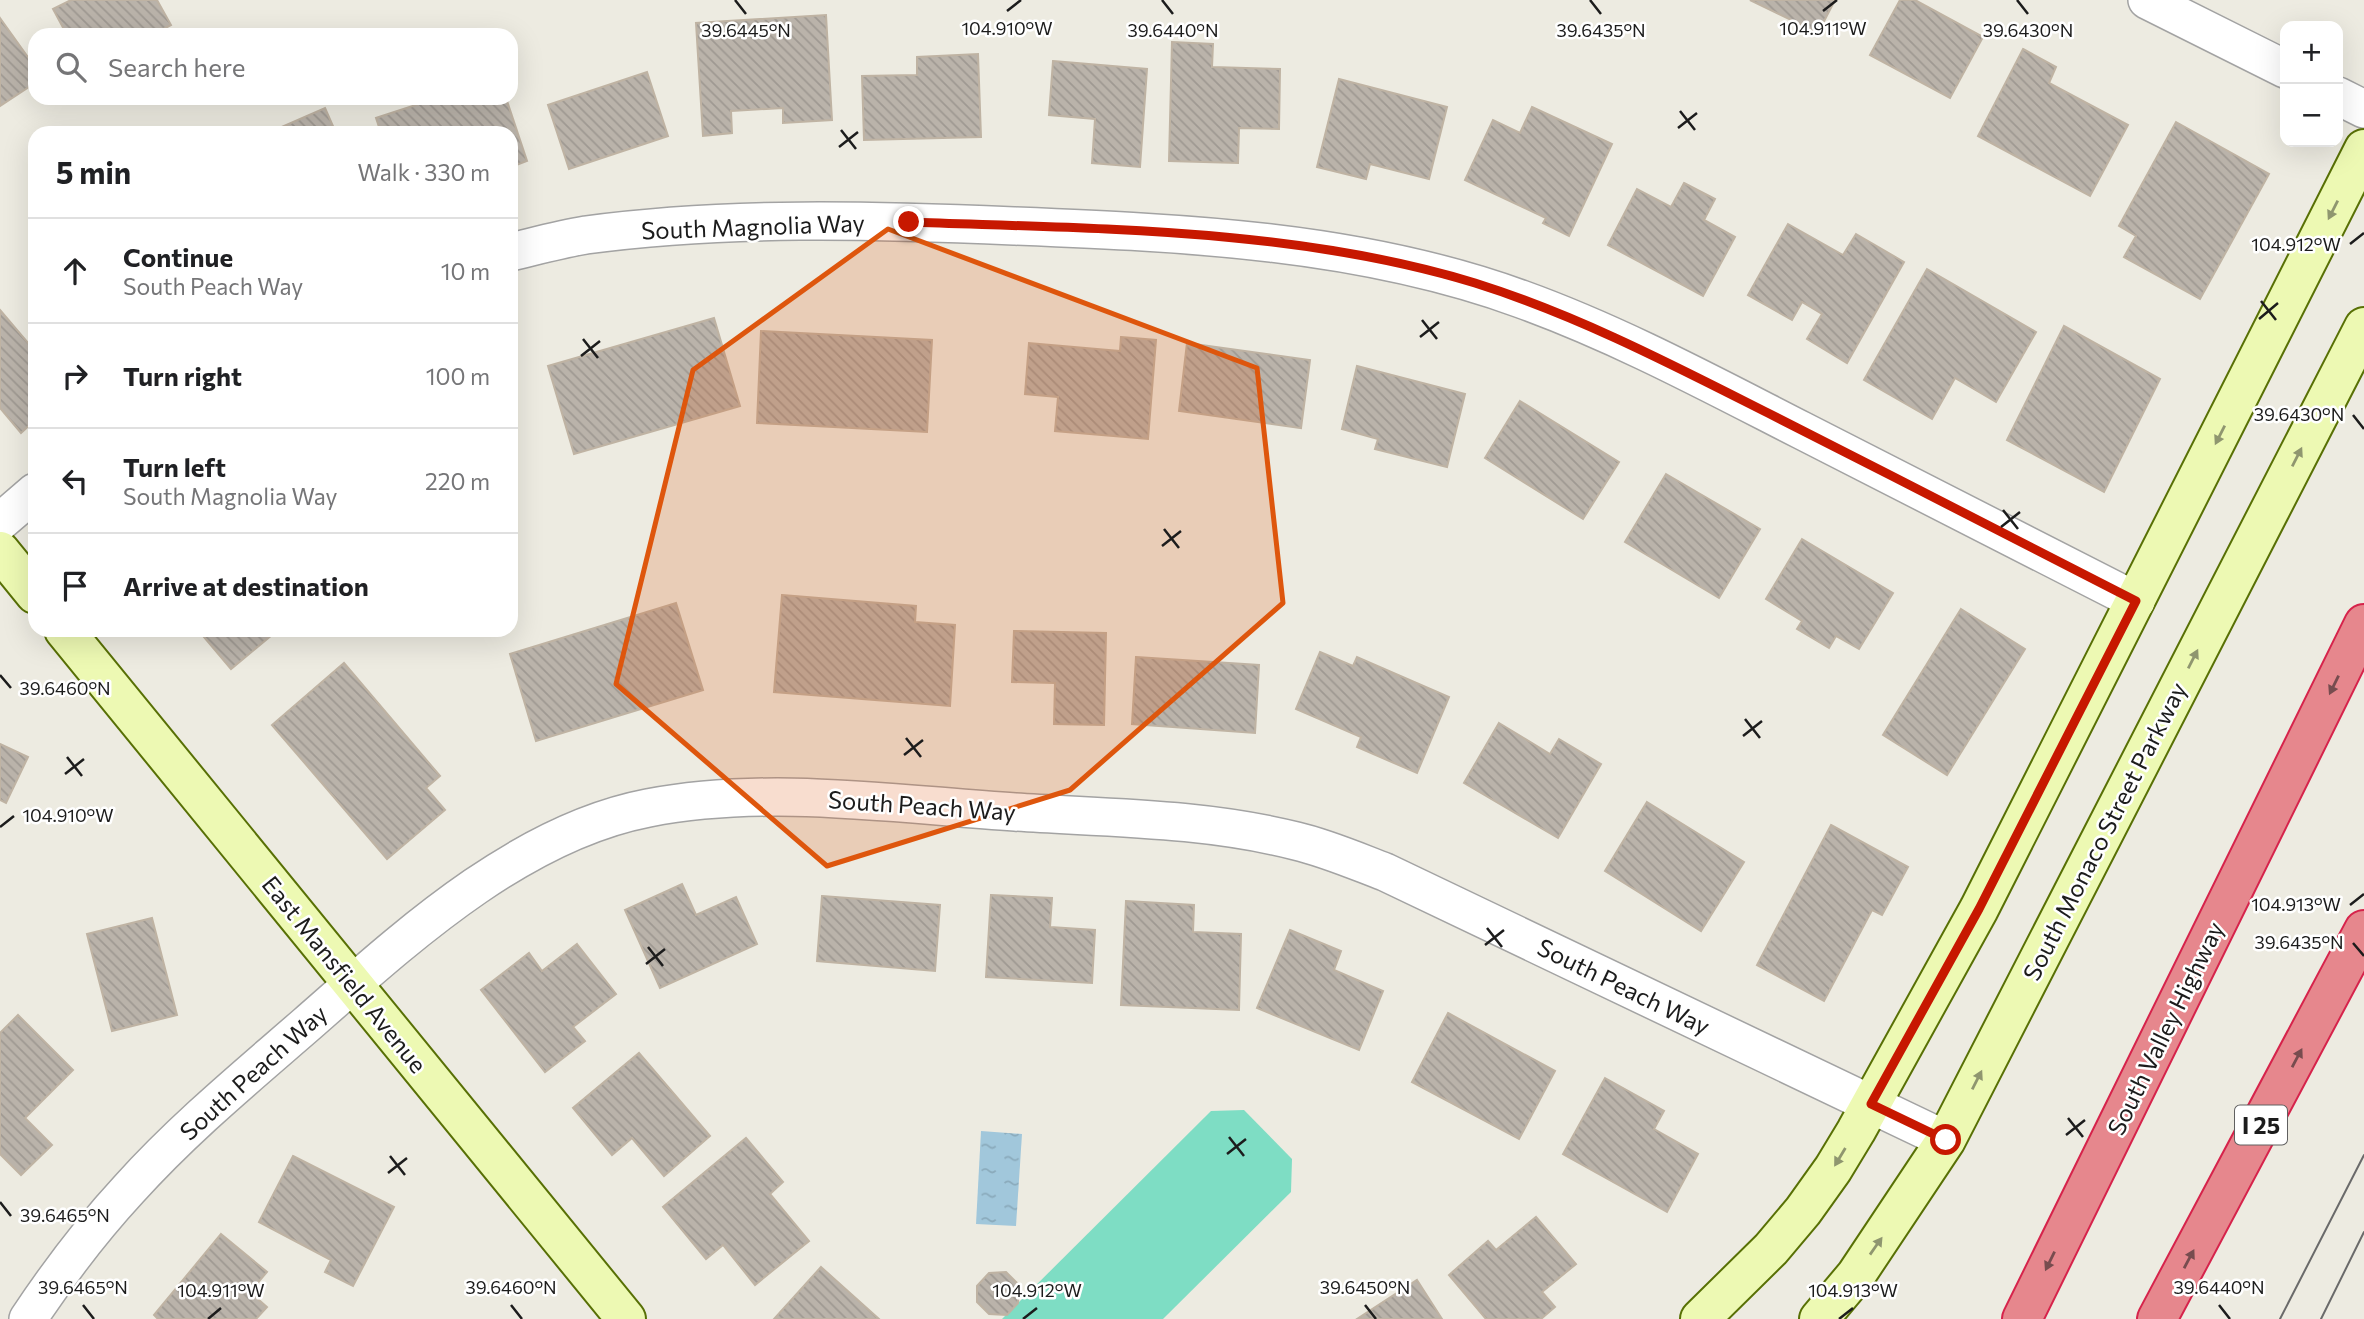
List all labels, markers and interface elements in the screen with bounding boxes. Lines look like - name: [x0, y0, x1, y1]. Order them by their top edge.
- text: 104.910°W: [961, 17, 1053, 39]
- text: 104.911°W: [1779, 17, 1867, 39]
- text: 39.6445°N: [701, 19, 791, 41]
- text: 39.6440°N: [1127, 19, 1219, 41]
- text: 39.6435°N: [1556, 19, 1646, 41]
- text: 39.6430°N: [1983, 19, 2073, 41]
- map controls: [2280, 21, 2343, 147]
- button: +: [2280, 21, 2343, 84]
- search box: [28, 28, 518, 105]
- icon: search: [52, 48, 90, 86]
- text: Search here: [108, 51, 246, 82]
- button: −: [2280, 84, 2343, 147]
- text: 5 min: [56, 153, 131, 190]
- text: Walk · 330 m: [358, 158, 490, 186]
- one-way arrow: [2328, 200, 2339, 220]
- route end: [893, 206, 924, 237]
- street label: South Magnolia Way: [641, 208, 865, 244]
- text: 104.912°W: [2251, 233, 2341, 255]
- text: Continue: [123, 241, 233, 272]
- icon: ahead: [56, 252, 94, 290]
- text: 10 m: [441, 257, 490, 285]
- text: South Peach Way: [123, 272, 303, 300]
- icon: right: [56, 357, 94, 395]
- text: Turn right: [123, 360, 242, 391]
- text: 100 m: [426, 362, 490, 390]
- text: 39.6430°N: [2254, 403, 2344, 425]
- one-way arrow: [2214, 425, 2225, 445]
- one-way arrow: [2291, 447, 2302, 467]
- text: Turn left: [123, 451, 226, 482]
- icon: left: [56, 462, 94, 500]
- text: 220 m: [425, 467, 490, 495]
- text: South Magnolia Way: [123, 482, 337, 510]
- icon: arrive: [56, 567, 94, 605]
- text: Arrive at destination: [123, 570, 369, 601]
- one-way arrow: [2187, 649, 2198, 669]
- one-way arrow: [2328, 675, 2339, 695]
- text: 39.6460°N: [19, 677, 111, 699]
- street label: South Monaco Street Parkway: [2016, 677, 2192, 985]
- street label: South Peach Way: [827, 784, 1017, 826]
- text: 104.910°W: [22, 804, 114, 826]
- street label: East Mansfield Avenue: [257, 870, 433, 1078]
- text: 104.913°W: [2251, 893, 2341, 915]
- street label: South Valley Highway: [2101, 917, 2229, 1139]
- text: 39.6435°N: [2254, 931, 2344, 953]
- street label: South Peach Way: [1533, 932, 1715, 1040]
- street label: South Peach Way: [173, 998, 333, 1146]
- one-way arrow: [2291, 1048, 2302, 1068]
- one-way arrow: [1970, 1069, 1982, 1089]
- road number: I 25: [2235, 1106, 2287, 1144]
- route start: [1930, 1124, 1961, 1155]
- one-way arrow: [1835, 1147, 1847, 1167]
- text: 39.6465°N: [20, 1204, 110, 1226]
- one-way arrow: [1869, 1237, 1883, 1255]
- one-way arrow: [2184, 1249, 2195, 1269]
- one-way arrow: [2045, 1251, 2056, 1271]
- text: 39.6465°N: [38, 1276, 128, 1298]
- text: 39.6460°N: [465, 1276, 557, 1298]
- text: 39.6450°N: [1320, 1276, 1410, 1298]
- text: 39.6440°N: [2173, 1276, 2265, 1298]
- text: 104.911°W: [177, 1279, 265, 1301]
- text: 104.912°W: [992, 1279, 1082, 1301]
- text: 104.913°W: [1808, 1279, 1898, 1301]

